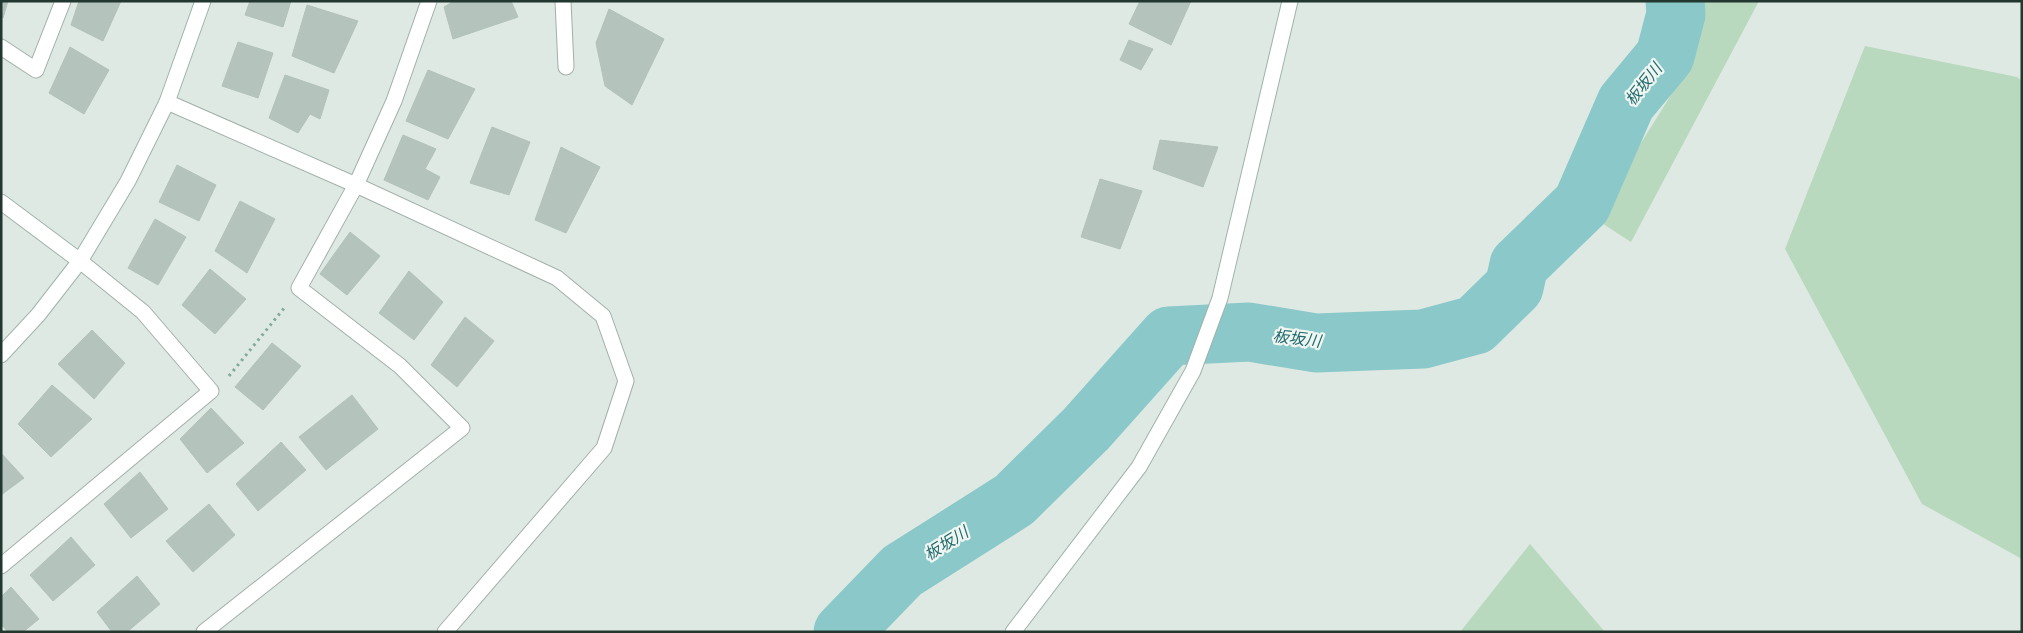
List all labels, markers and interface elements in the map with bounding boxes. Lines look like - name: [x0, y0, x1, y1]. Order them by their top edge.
- water label: 板坂川: [1620, 57, 1667, 109]
- water label: 板坂川: [1272, 325, 1324, 351]
- water label: 板坂川: [920, 521, 973, 564]

